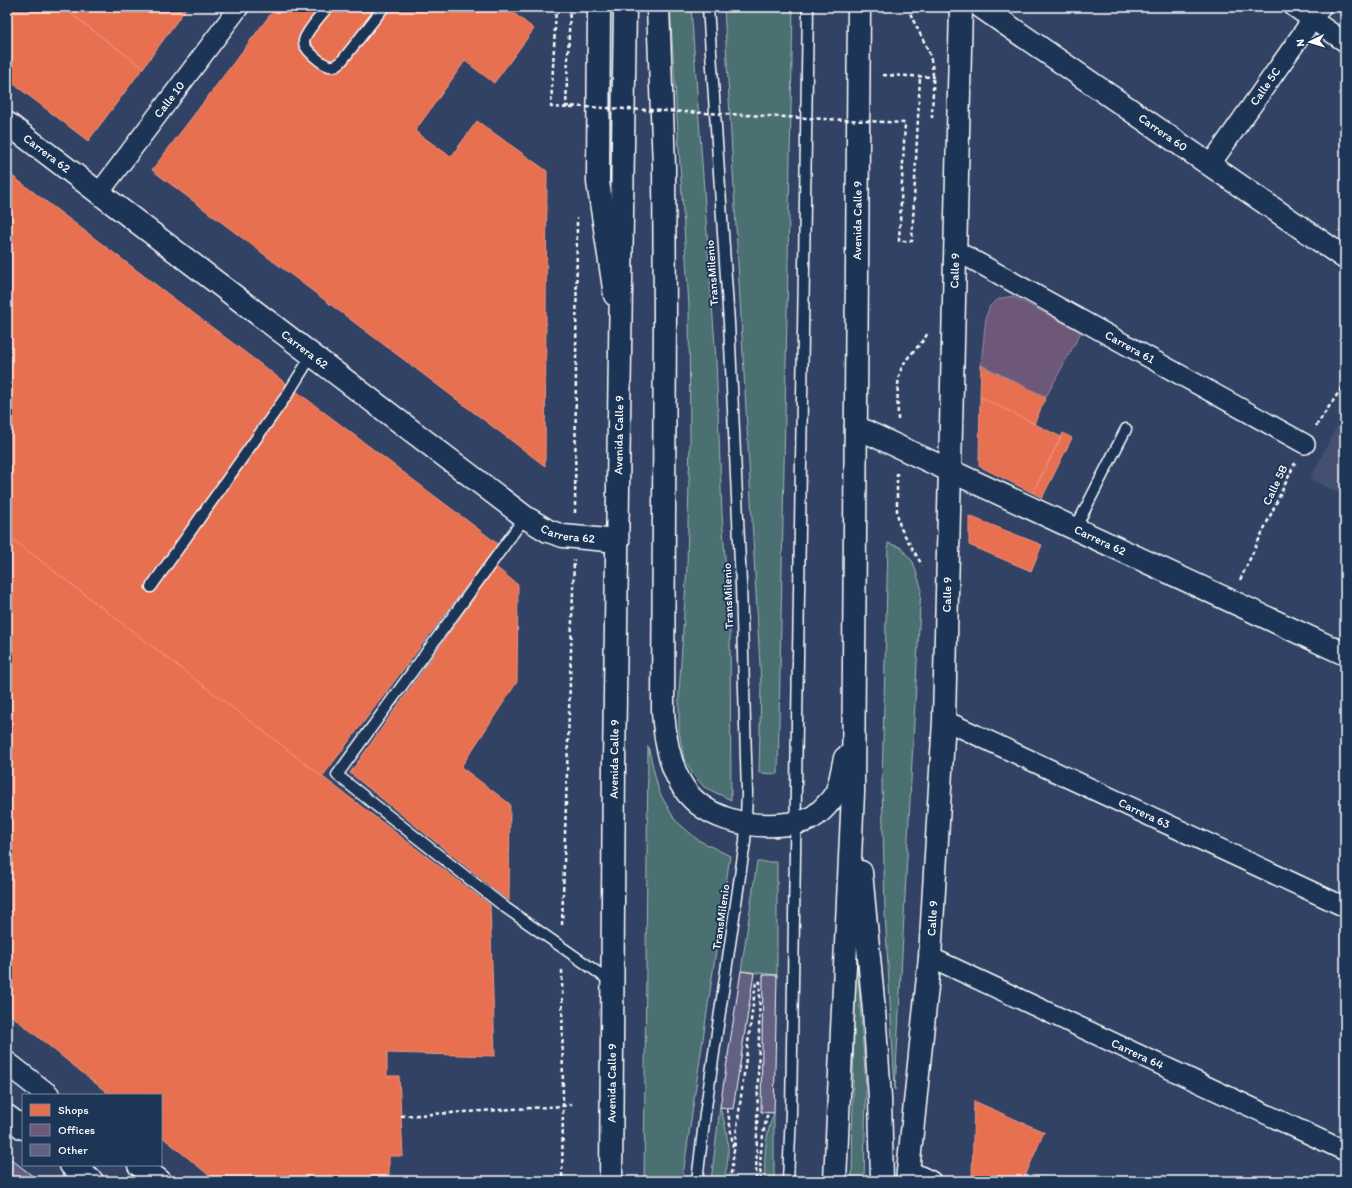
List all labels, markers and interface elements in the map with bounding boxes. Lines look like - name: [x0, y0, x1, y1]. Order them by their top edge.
- north arrow: [1290, 22, 1330, 62]
- text: N: [1294, 39, 1307, 47]
- street label: Calle 5C: [1247, 65, 1284, 108]
- street label: Calle 10: [151, 78, 188, 121]
- street label: Carrera 60: [1136, 111, 1190, 154]
- street label: Carrera 62: [21, 131, 74, 176]
- street label: Avenida Calle 9: [850, 181, 865, 260]
- street label: TransMilenio: [703, 239, 721, 307]
- street label: Calle 9: [947, 253, 962, 289]
- street label: Carrera 62: [278, 327, 331, 372]
- street label: Carrera 61: [1103, 328, 1158, 367]
- street label: Avenida Calle 9: [611, 395, 626, 475]
- street label: Calle 5B: [1260, 462, 1291, 508]
- street label: Carrera 62: [538, 521, 596, 546]
- street label: Carrera 62: [1072, 522, 1129, 559]
- street label: TransMilenio: [720, 563, 736, 629]
- street label: Calle 9: [940, 577, 954, 613]
- street label: Avenida Calle 9: [607, 719, 622, 799]
- street label: Carrera 63: [1116, 795, 1173, 832]
- street label: TransMilenio: [709, 883, 733, 951]
- street label: Calle 9: [924, 900, 940, 936]
- street label: Carrera 64: [1109, 1036, 1166, 1072]
- street label: Avenida Calle 9: [604, 1043, 619, 1123]
- legend: [22, 1094, 162, 1166]
- text: Shops: [58, 1103, 89, 1117]
- text: Offices: [58, 1123, 95, 1137]
- text: Other: [58, 1143, 88, 1157]

